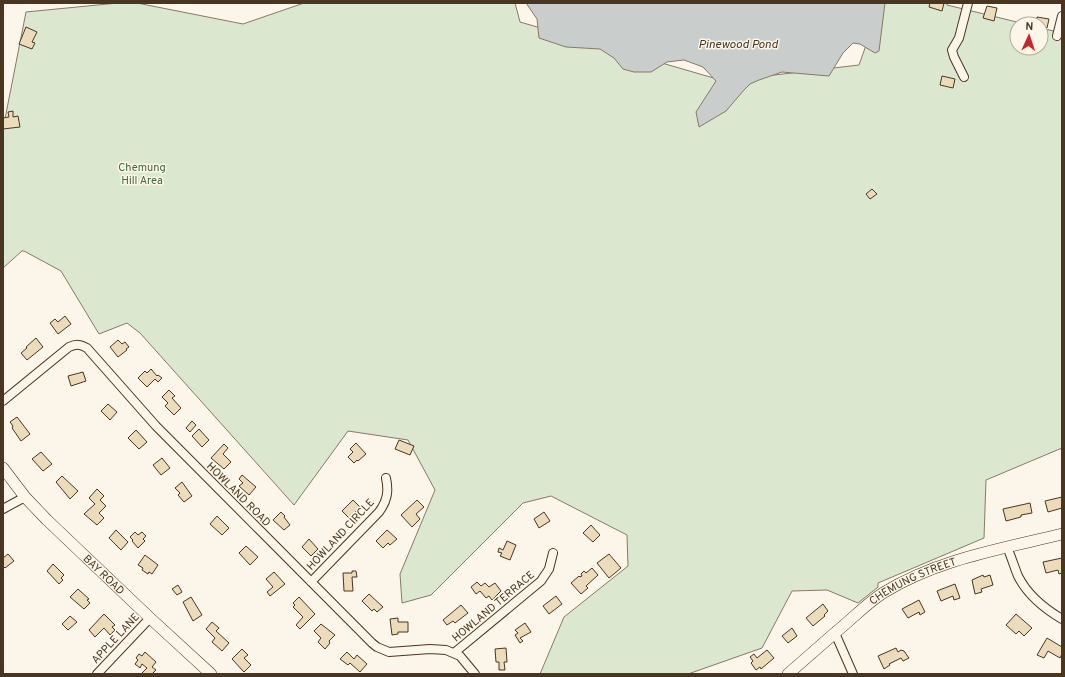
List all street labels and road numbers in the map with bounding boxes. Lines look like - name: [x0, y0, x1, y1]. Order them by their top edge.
- street label: HOWLAND ROAD: [203, 460, 273, 530]
- street label: HOWLAND CIRCLE: [304, 496, 378, 573]
- street label: BAY ROAD: [80, 552, 127, 598]
- street label: CHEMUNG STREET: [867, 555, 958, 608]
- street label: HOWLAND TERRACE: [450, 568, 538, 645]
- street label: APPLE LANE: [89, 610, 143, 667]

